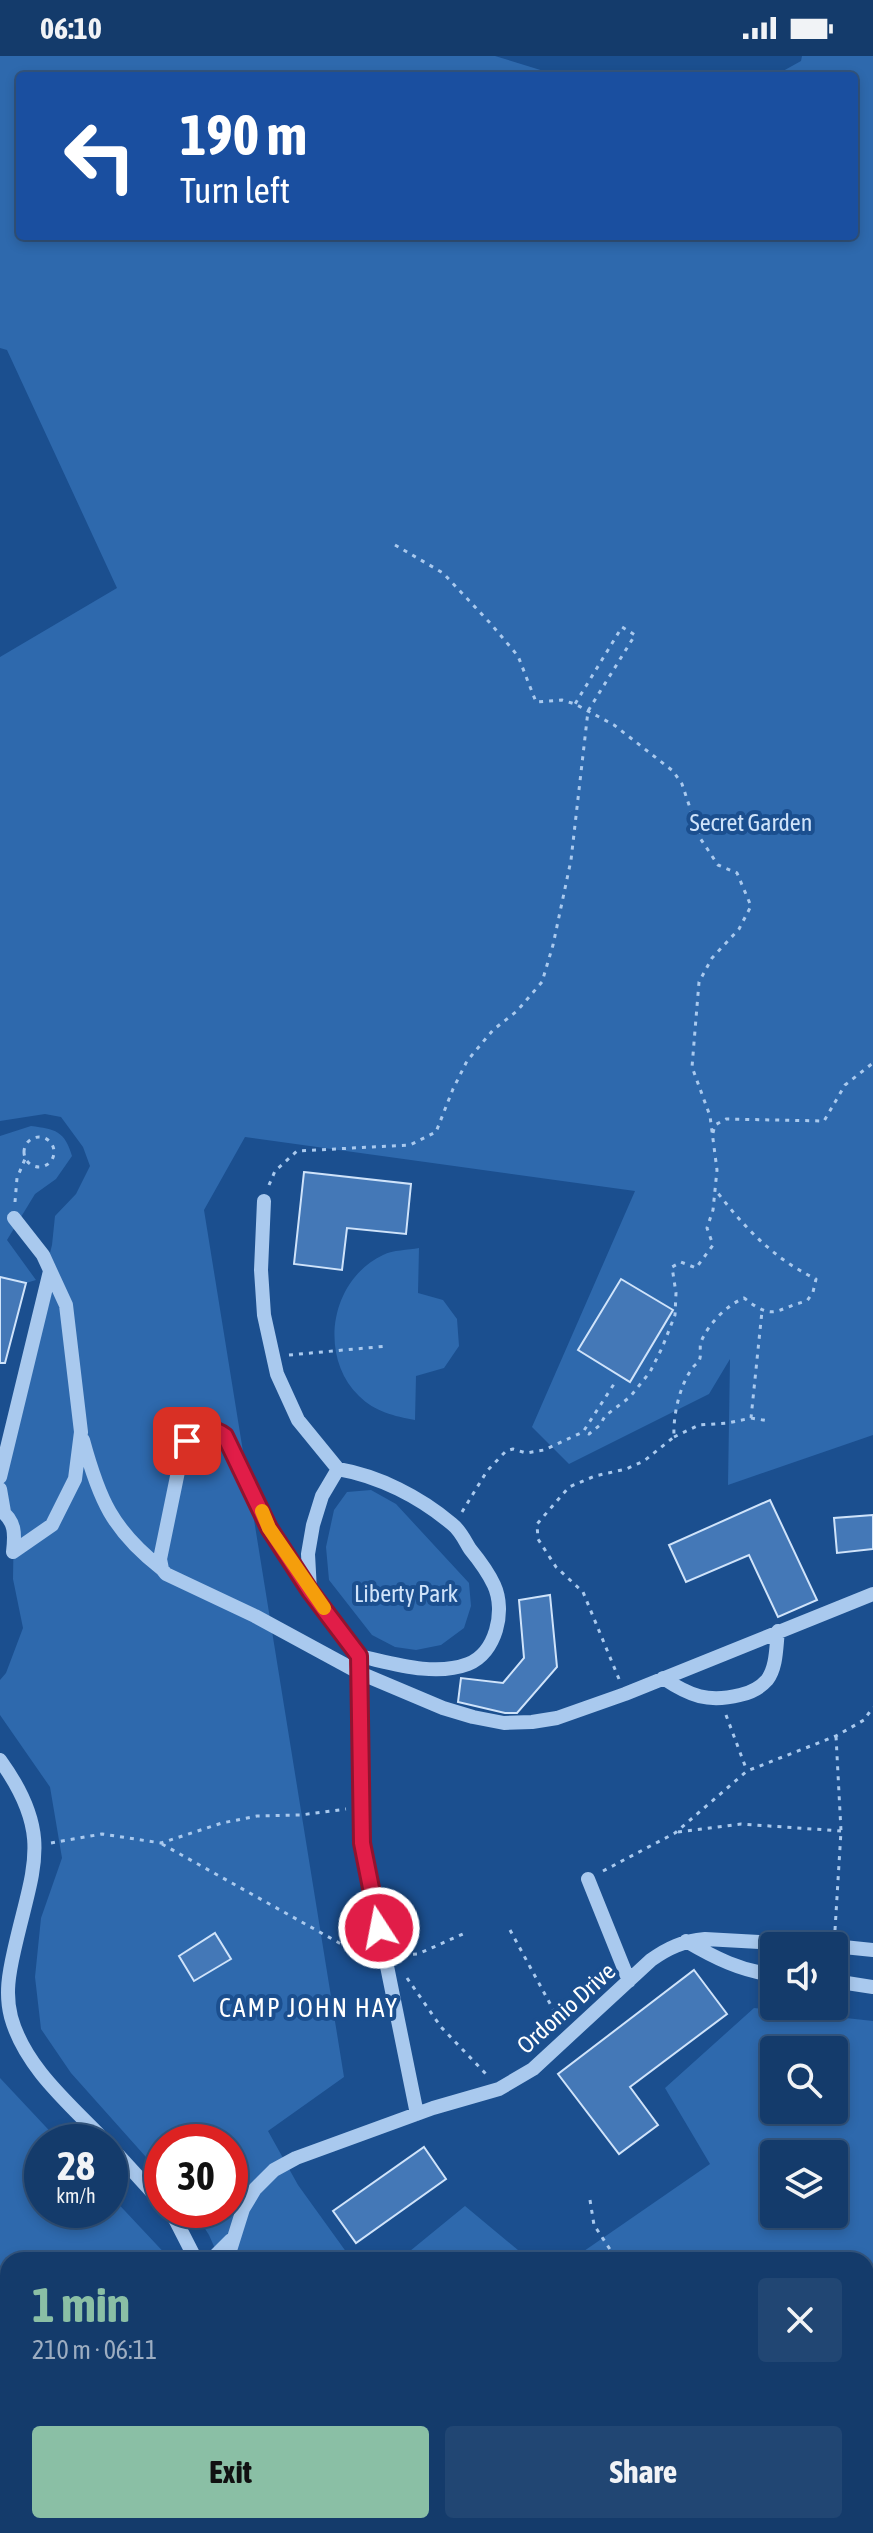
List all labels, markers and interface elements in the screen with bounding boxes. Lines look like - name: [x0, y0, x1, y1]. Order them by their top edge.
- text: 06:10: [40, 11, 102, 45]
- text: 190 m: [180, 103, 307, 167]
- icon: left: [48, 104, 152, 208]
- text: Turn left: [180, 169, 290, 211]
- park label: Secret Garden: [690, 809, 812, 836]
- pin: [153, 1407, 221, 1475]
- icon: arrive: [165, 1419, 209, 1463]
- park label: Liberty Park: [354, 1580, 458, 1607]
- position arrow: [337, 1886, 421, 1970]
- map controls: [760, 1932, 848, 2228]
- button: sound: [760, 1932, 848, 2020]
- street label: Ordonio Drive: [512, 1957, 620, 2059]
- district label: CAMP JOHN HAY: [219, 1993, 399, 2023]
- button: search: [760, 2036, 848, 2124]
- speed limit sign: 30: [144, 2124, 248, 2228]
- button: layers: [760, 2140, 848, 2228]
- text: 28: [57, 2143, 95, 2188]
- text: km/h: [56, 2184, 96, 2207]
- text: 1 min: [32, 2277, 130, 2332]
- button: close: [758, 2278, 842, 2362]
- text: 210 m · 06:11: [32, 2335, 157, 2365]
- button: Exit: [32, 2426, 429, 2518]
- button: Share: [445, 2426, 842, 2518]

